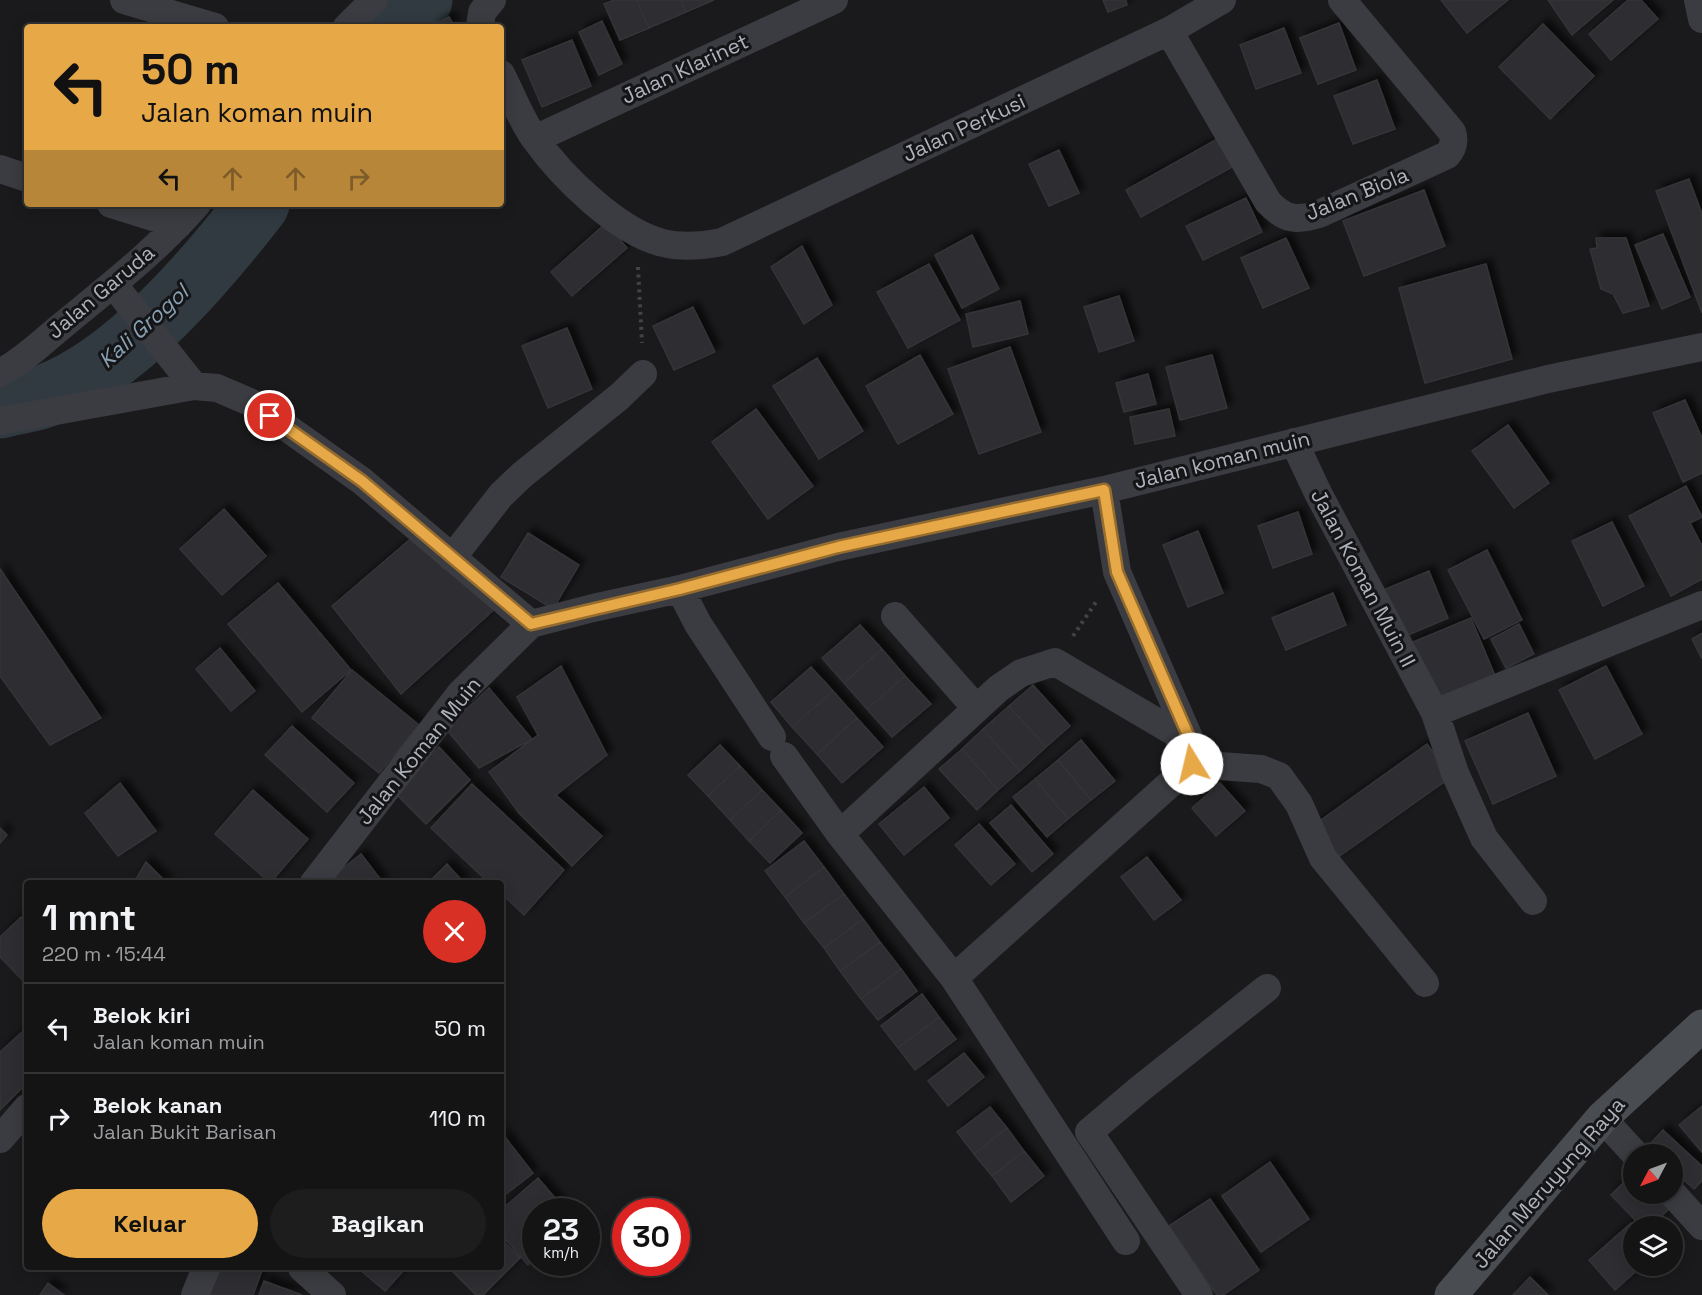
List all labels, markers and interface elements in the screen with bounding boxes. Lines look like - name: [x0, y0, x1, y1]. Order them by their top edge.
- street label: Jalan Klarinet: [617, 27, 753, 110]
- text: 50 m: [141, 43, 240, 96]
- icon: left: [42, 48, 120, 126]
- street label: Jalan Perkusi: [898, 87, 1030, 168]
- text: Jalan koman muin: [141, 95, 373, 130]
- street label: Jalan Biola: [1301, 161, 1412, 226]
- icon: left: [153, 162, 186, 195]
- icon: ahead: [216, 162, 249, 195]
- icon: ahead: [279, 162, 312, 195]
- icon: right: [342, 162, 375, 195]
- street label: Jalan Garuda: [42, 239, 160, 344]
- water label: Kali Grogol: [92, 277, 196, 374]
- pin: [244, 390, 295, 441]
- icon: arrive: [253, 399, 286, 432]
- street label: Jalan koman muin: [1131, 425, 1313, 494]
- street label: Jalan Koman Muin II: [1305, 484, 1422, 671]
- street label: Jalan Koman Muin: [351, 671, 486, 830]
- position arrow: [1160, 732, 1224, 796]
- text: 1 mnt: [42, 895, 136, 941]
- button: close: [423, 900, 486, 963]
- text: 220 m · 15:44: [42, 941, 166, 967]
- text: Belok kiri: [93, 1001, 190, 1029]
- icon: left: [42, 1012, 75, 1045]
- text: 50 m: [434, 1014, 486, 1042]
- text: Jalan koman muin: [93, 1029, 265, 1055]
- text: Belok kanan: [93, 1091, 222, 1119]
- street label: Jalan Meruyung Raya: [1467, 1091, 1630, 1274]
- icon: right: [42, 1102, 75, 1135]
- text: 110 m: [429, 1104, 486, 1132]
- text: Jalan Bukit Barisan: [93, 1119, 277, 1145]
- north arrow: [1623, 1144, 1683, 1204]
- map controls: [1623, 1144, 1683, 1276]
- button: Keluar: [42, 1189, 258, 1258]
- button: Bagikan: [270, 1189, 486, 1258]
- speed limit sign: 30: [612, 1198, 690, 1276]
- text: 23: [543, 1210, 579, 1249]
- button: layers: [1623, 1216, 1683, 1276]
- text: km/h: [543, 1243, 579, 1262]

